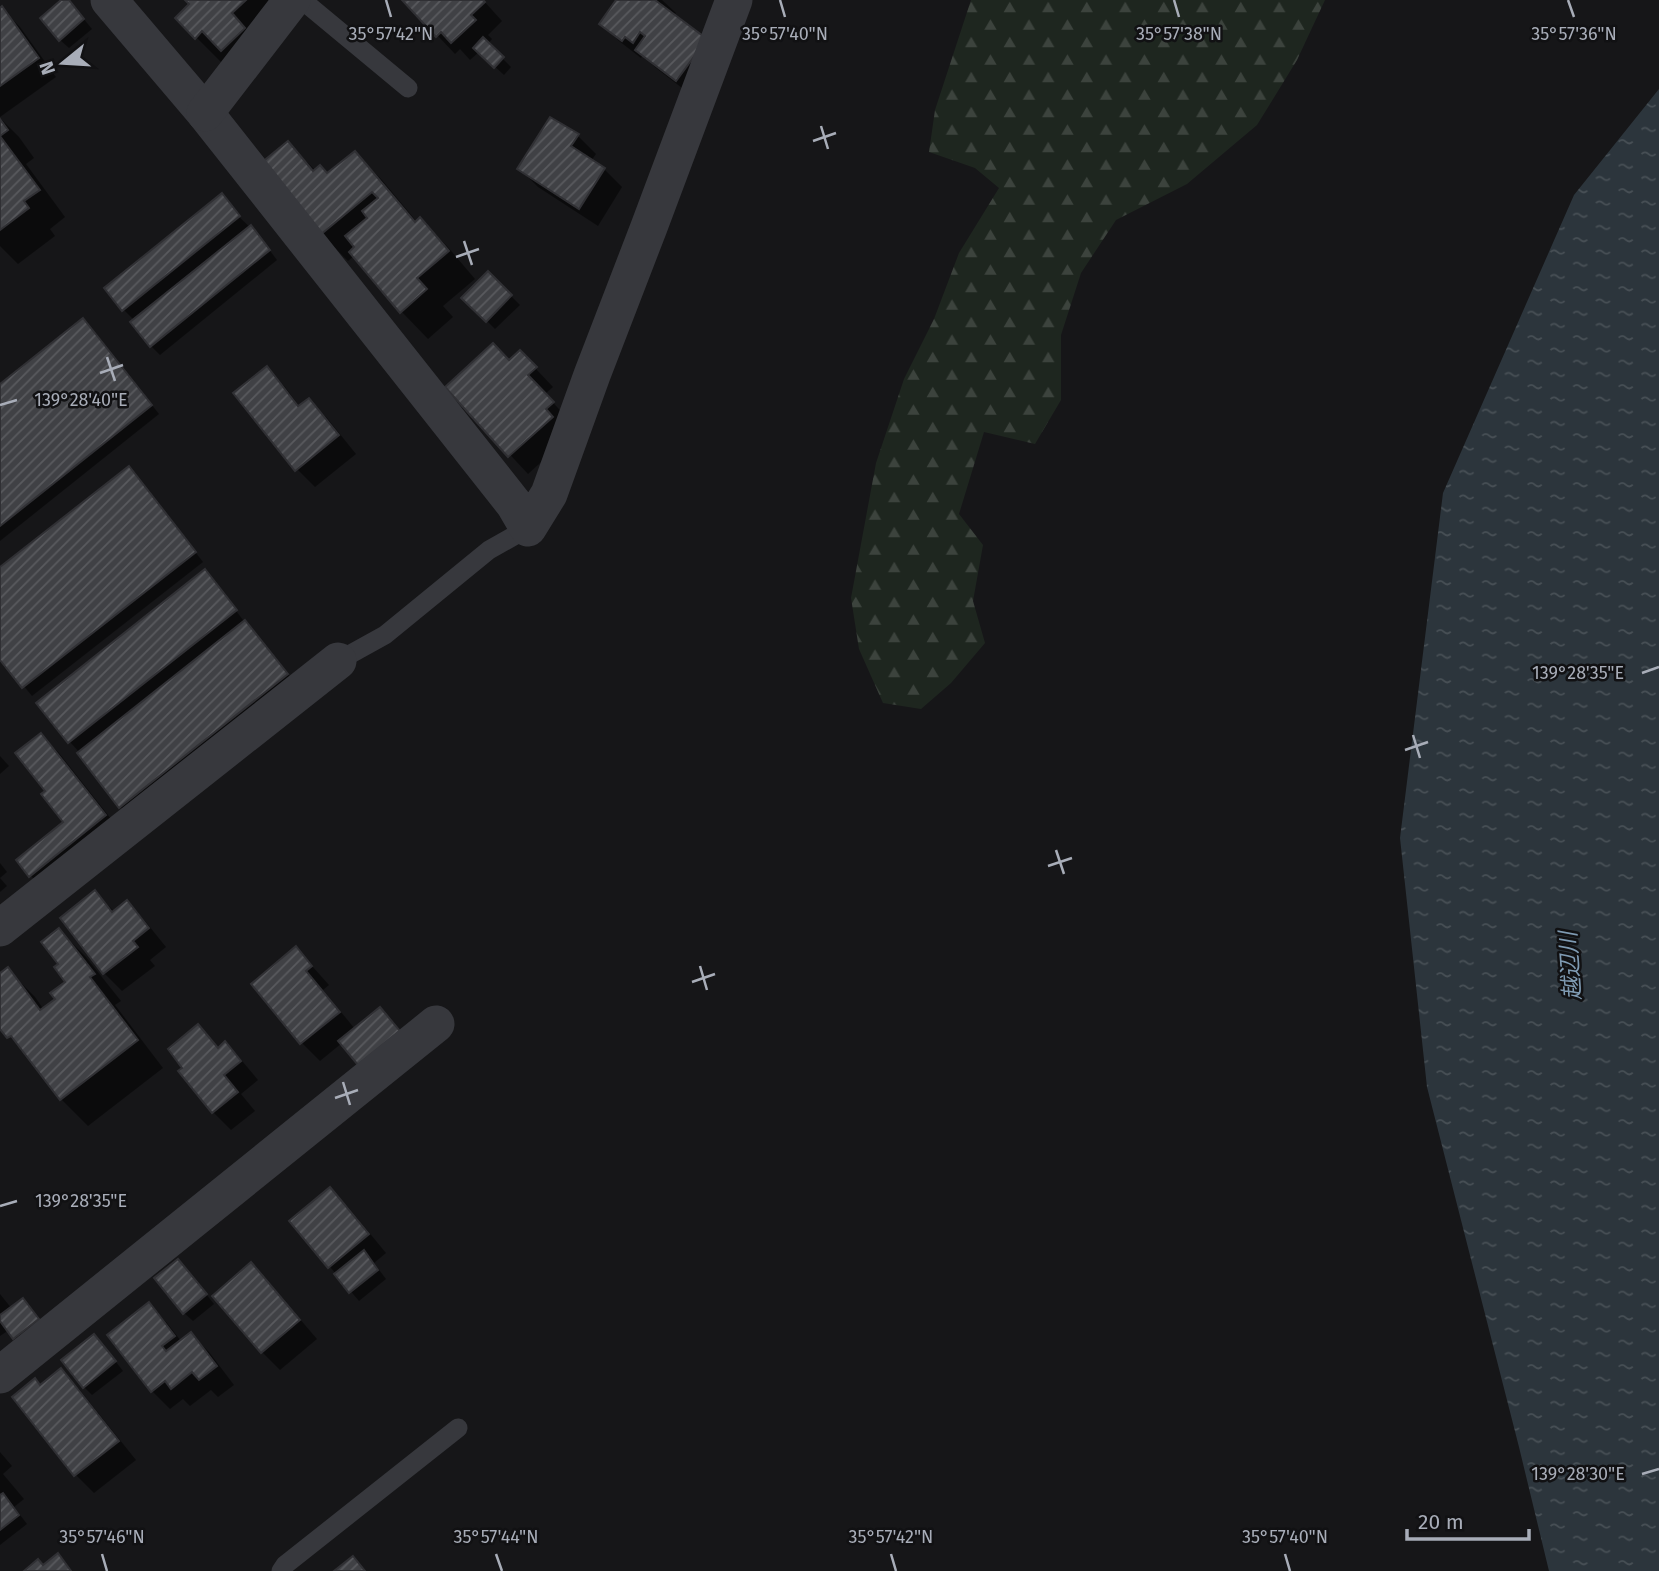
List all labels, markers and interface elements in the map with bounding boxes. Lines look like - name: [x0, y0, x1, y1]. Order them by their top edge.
- text: 35°57'42"N: [349, 23, 433, 45]
- text: 35°57'40"N: [742, 23, 828, 45]
- text: 35°57'38"N: [1136, 23, 1222, 45]
- text: 35°57'36"N: [1531, 23, 1617, 45]
- north arrow: [28, 28, 98, 98]
- text: N: [34, 59, 60, 78]
- text: 139°28'40"E: [34, 389, 128, 411]
- text: 139°28'35"E: [1532, 662, 1624, 684]
- water label: 越辺川: [1553, 928, 1586, 1001]
- text: 139°28'35"E: [35, 1190, 127, 1212]
- text: 139°28'30"E: [1531, 1463, 1625, 1485]
- scale bar: [1407, 1498, 1530, 1542]
- text: 20 m: [1418, 1509, 1464, 1535]
- text: 35°57'46"N: [59, 1526, 145, 1548]
- text: 35°57'44"N: [454, 1526, 538, 1548]
- text: 35°57'42"N: [849, 1526, 933, 1548]
- text: 35°57'40"N: [1242, 1526, 1328, 1548]

